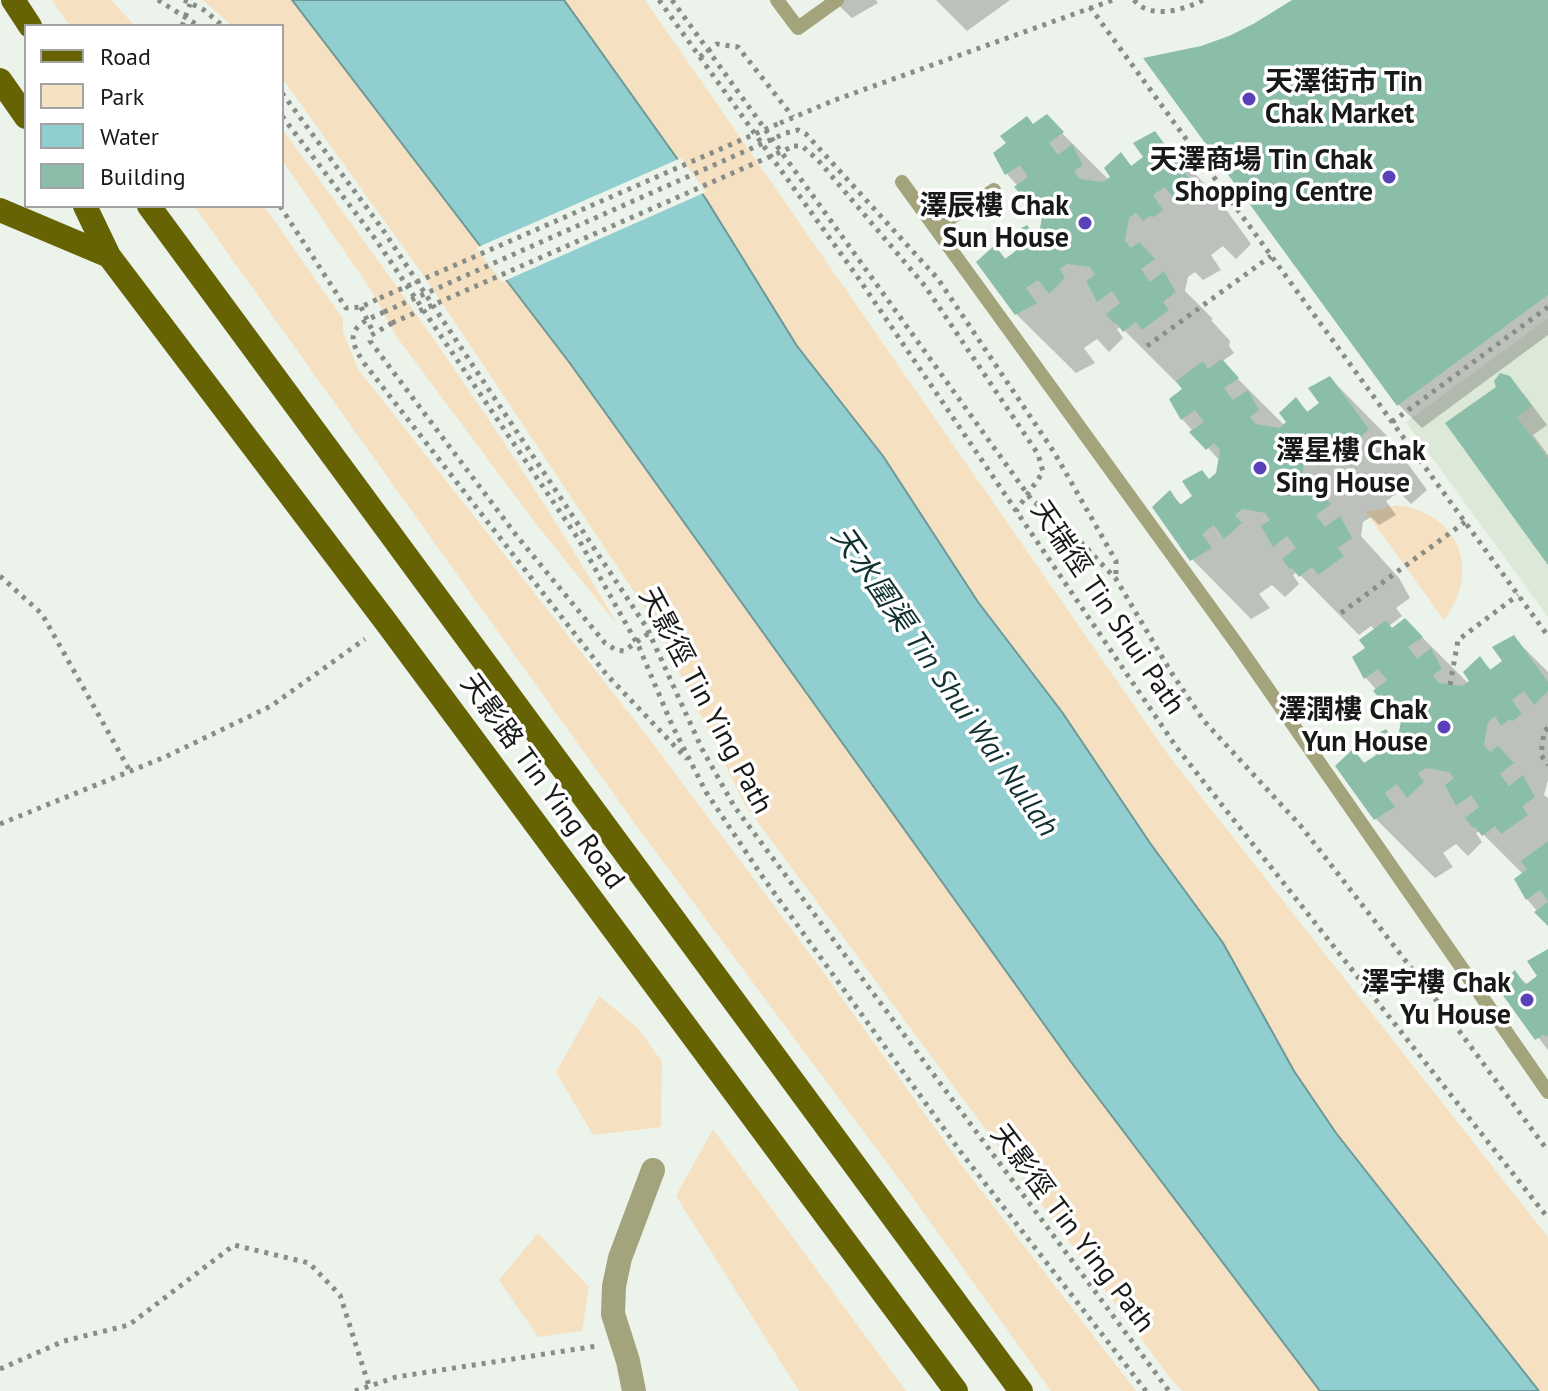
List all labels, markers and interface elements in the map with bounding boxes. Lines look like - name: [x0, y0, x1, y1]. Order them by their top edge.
- legend: [24, 24, 284, 208]
- text: Road: [100, 41, 151, 72]
- place label: 天澤街市 Tin Chak Market: [1265, 66, 1423, 132]
- text: Park: [100, 81, 144, 112]
- marker: 天澤街市 Tin Chak Market: [1240, 90, 1258, 108]
- text: Water: [100, 121, 159, 152]
- place label: 天澤商場 Tin Chak Shopping Centre: [1150, 144, 1373, 210]
- text: Building: [100, 161, 186, 192]
- marker: 天澤商場 Tin Chak Shopping Centre: [1380, 168, 1398, 186]
- place label: 澤辰樓 Chak Sun House: [919, 190, 1069, 256]
- marker: 澤辰樓 Chak Sun House: [1076, 214, 1094, 232]
- place label: 澤星樓 Chak Sing House: [1276, 435, 1426, 501]
- marker: 澤星樓 Chak Sing House: [1251, 459, 1269, 477]
- street label: 天瑞徑 Tin Shui Path: [1023, 495, 1191, 721]
- water label: 天水圍渠 Tin Shui Wai Nullah: [823, 520, 1065, 844]
- street label: 天影徑 Tin Ying Path: [631, 582, 779, 820]
- street label: 天影路 Tin Ying Road: [453, 668, 631, 896]
- place label: 澤潤樓 Chak Yun House: [1278, 694, 1428, 760]
- marker: 澤潤樓 Chak Yun House: [1435, 718, 1453, 736]
- place label: 澤宇樓 Chak Yu House: [1361, 967, 1511, 1033]
- marker: 澤宇樓 Chak Yu House: [1518, 991, 1536, 1009]
- street label: 天影徑 Tin Ying Path: [983, 1118, 1161, 1340]

